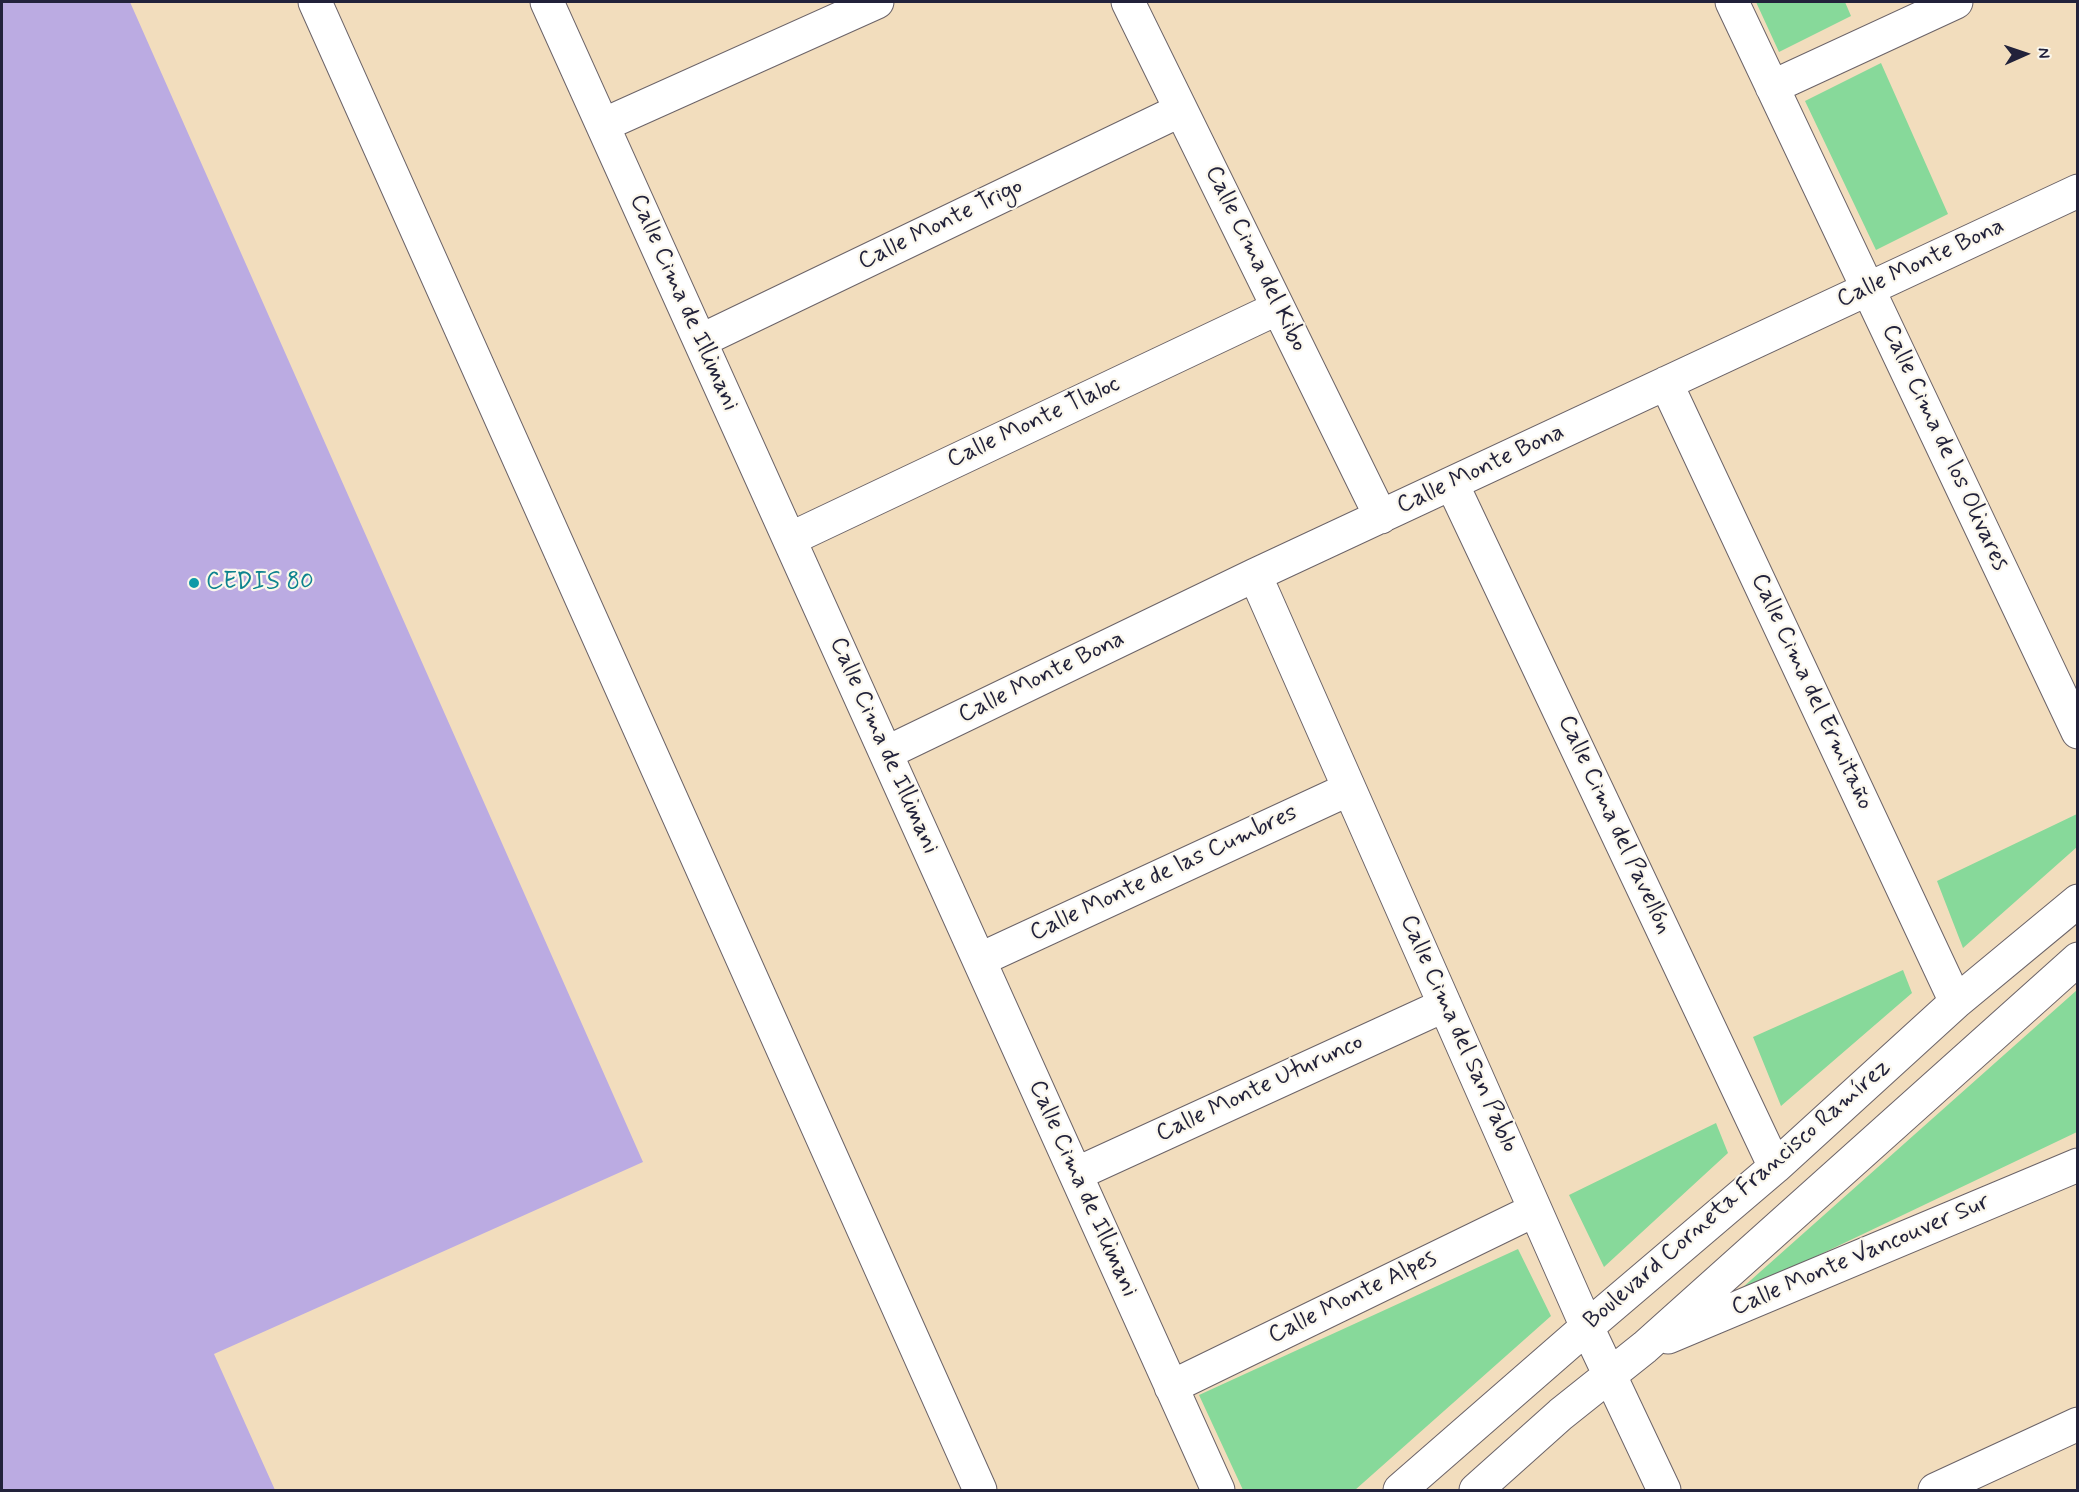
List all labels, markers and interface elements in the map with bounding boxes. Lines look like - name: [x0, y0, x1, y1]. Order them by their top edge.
- north arrow: [1995, 24, 2055, 84]
- text: N: [2033, 47, 2054, 59]
- street label: Calle Cima del Kibo: [1198, 161, 1312, 357]
- street label: Calle Monte Trigo: [854, 173, 1028, 277]
- street label: Calle Cima de Illimani: [622, 190, 744, 416]
- street label: Calle Monte Bona: [1833, 213, 2009, 315]
- street label: Calle Cima de los Olivares: [1874, 320, 2014, 576]
- street label: Calle Monte Tlaloc: [943, 370, 1125, 476]
- street label: Calle Monte Bona: [1393, 419, 1569, 521]
- place label: CEDIS 80: [206, 569, 314, 597]
- street label: Calle Cima del Ermitaño: [1744, 569, 1878, 815]
- marker: CEDIS 80: [187, 576, 201, 590]
- street label: Calle Monte Bona: [954, 625, 1130, 731]
- street label: Calle Cima de Illimani: [822, 633, 944, 859]
- street label: Calle Cima del Pavellón: [1551, 711, 1677, 939]
- street label: Calle Monte de las Cumbres: [1026, 799, 1302, 949]
- street label: Calle Cima del San Pablo: [1393, 911, 1523, 1157]
- street label: Calle Monte Uturunco: [1152, 1028, 1368, 1150]
- street label: Boulevard Corneta Francisco Ramírez: [1579, 1054, 1897, 1336]
- street label: Calle Cima de Illimani: [1021, 1076, 1143, 1302]
- street label: Calle Monte Vancouver Sur: [1728, 1189, 1994, 1323]
- street label: Calle Monte Alpes: [1264, 1245, 1442, 1351]

